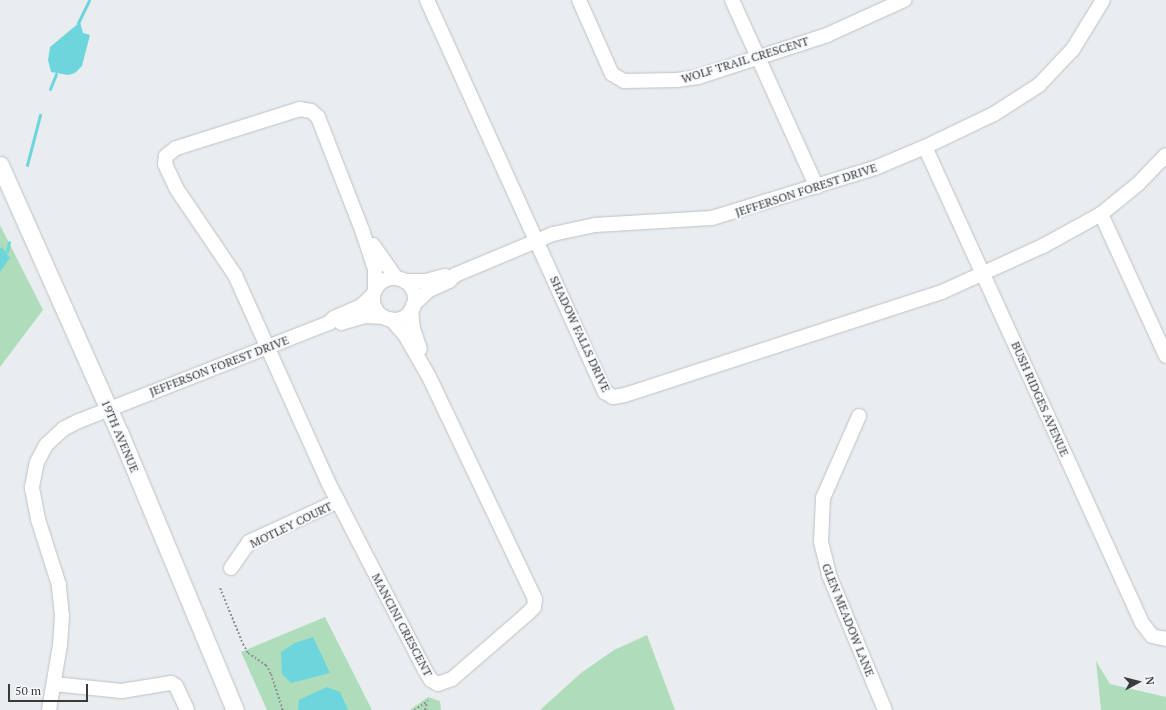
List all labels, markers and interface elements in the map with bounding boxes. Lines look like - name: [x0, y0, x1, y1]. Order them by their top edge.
- street label: WOLF TRAIL CRESCENT: [680, 34, 810, 86]
- street label: JEFFERSON FOREST DRIVE: [733, 160, 879, 220]
- street label: SHADOW FALLS DRIVE: [547, 274, 613, 394]
- street label: JEFFERSON FOREST DRIVE: [147, 333, 291, 399]
- street label: BUSH RIDGES AVENUE: [1008, 339, 1072, 459]
- street label: 19TH AVENUE: [98, 397, 142, 475]
- street label: MOTLEY COURT: [248, 499, 334, 551]
- street label: GLEN MEADOW LANE: [819, 561, 877, 679]
- street label: MANCINI CRESCENT: [369, 571, 435, 679]
- north arrow: [1118, 662, 1158, 702]
- scale bar: [10, 676, 90, 702]
- text: N: [1142, 676, 1157, 686]
- text: 50 m: [15, 683, 41, 698]

